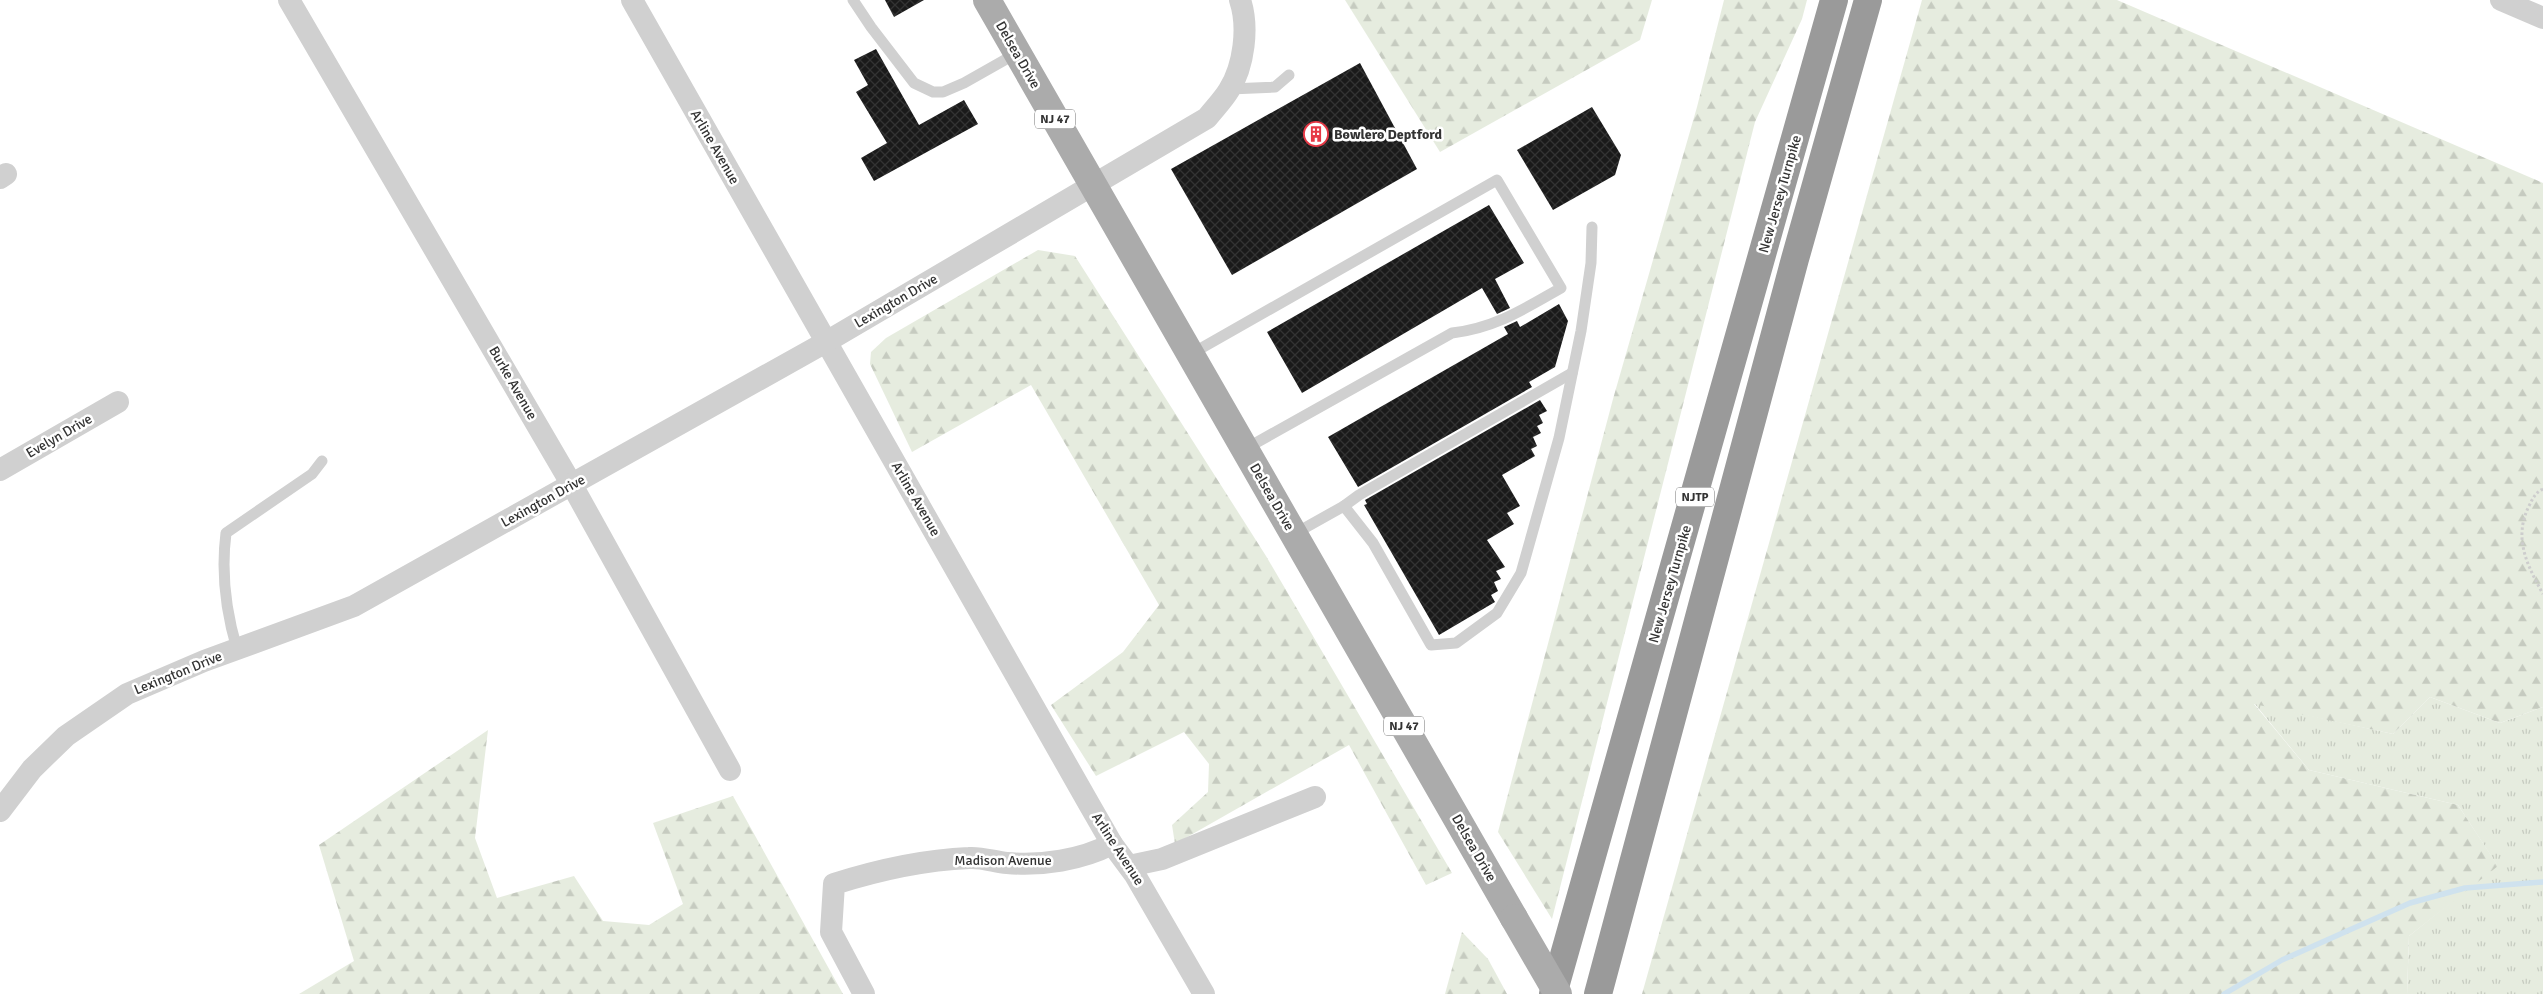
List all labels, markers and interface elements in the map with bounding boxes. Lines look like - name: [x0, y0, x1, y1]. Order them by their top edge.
- street label: Delsea Drive: [992, 18, 1044, 92]
- street label: Arline Avenue: [687, 107, 743, 187]
- road number: NJ 47: [1035, 110, 1075, 128]
- building icon: Bowlero Deptford: [1303, 121, 1329, 147]
- place label: Bowlero Deptford: [1334, 126, 1443, 143]
- street label: New Jersey Turnpike: [1755, 133, 1805, 255]
- street label: Lexington Drive: [851, 270, 941, 332]
- street label: Burke Avenue: [485, 343, 541, 423]
- street label: Evelyn Drive: [23, 410, 95, 462]
- street label: Arline Avenue: [888, 459, 944, 539]
- street label: Delsea Drive: [1246, 460, 1298, 534]
- street label: Lexington Drive: [498, 471, 588, 531]
- road number: NJTP: [1676, 488, 1714, 507]
- street label: New Jersey Turnpike: [1645, 523, 1695, 645]
- street label: Lexington Drive: [132, 648, 224, 698]
- road number: NJ 47: [1384, 716, 1424, 736]
- street label: Arline Avenue: [1088, 810, 1148, 888]
- street label: Delsea Drive: [1448, 811, 1500, 885]
- street label: Madison Avenue: [954, 852, 1052, 869]

